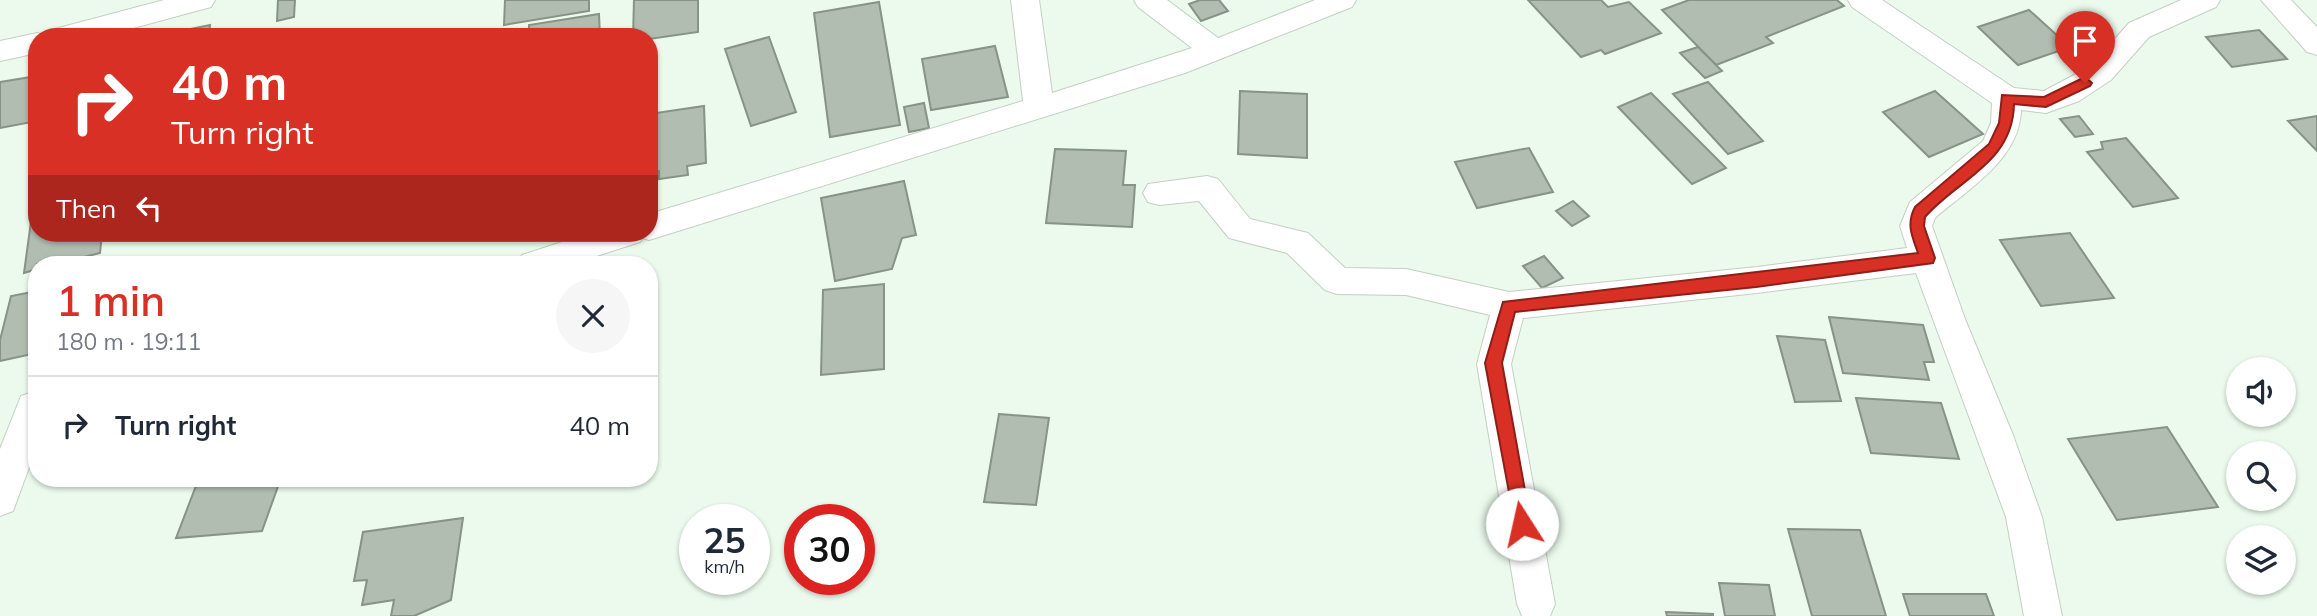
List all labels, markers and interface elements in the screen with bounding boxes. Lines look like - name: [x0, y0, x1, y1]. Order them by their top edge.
- pin: [2055, 11, 2115, 83]
- icon: arrive: [2066, 22, 2104, 60]
- text: 40 m: [171, 51, 287, 112]
- icon: right: [56, 56, 147, 147]
- text: Turn right: [171, 112, 314, 152]
- icon: left: [130, 189, 168, 227]
- text: Then: [56, 192, 116, 225]
- text: 1 min: [56, 274, 165, 327]
- button: close: [556, 279, 630, 353]
- text: 180 m · 19:11: [56, 327, 201, 356]
- map controls: [2226, 357, 2296, 595]
- button: sound: [2226, 357, 2296, 427]
- icon: right: [56, 406, 94, 444]
- text: Turn right: [115, 409, 236, 442]
- text: 40 m: [569, 409, 630, 442]
- button: search: [2226, 441, 2296, 511]
- position arrow: [1485, 487, 1559, 561]
- speed limit sign: 30: [784, 504, 875, 595]
- text: 25: [703, 518, 746, 562]
- button: layers: [2226, 525, 2296, 595]
- text: km/h: [704, 555, 745, 578]

